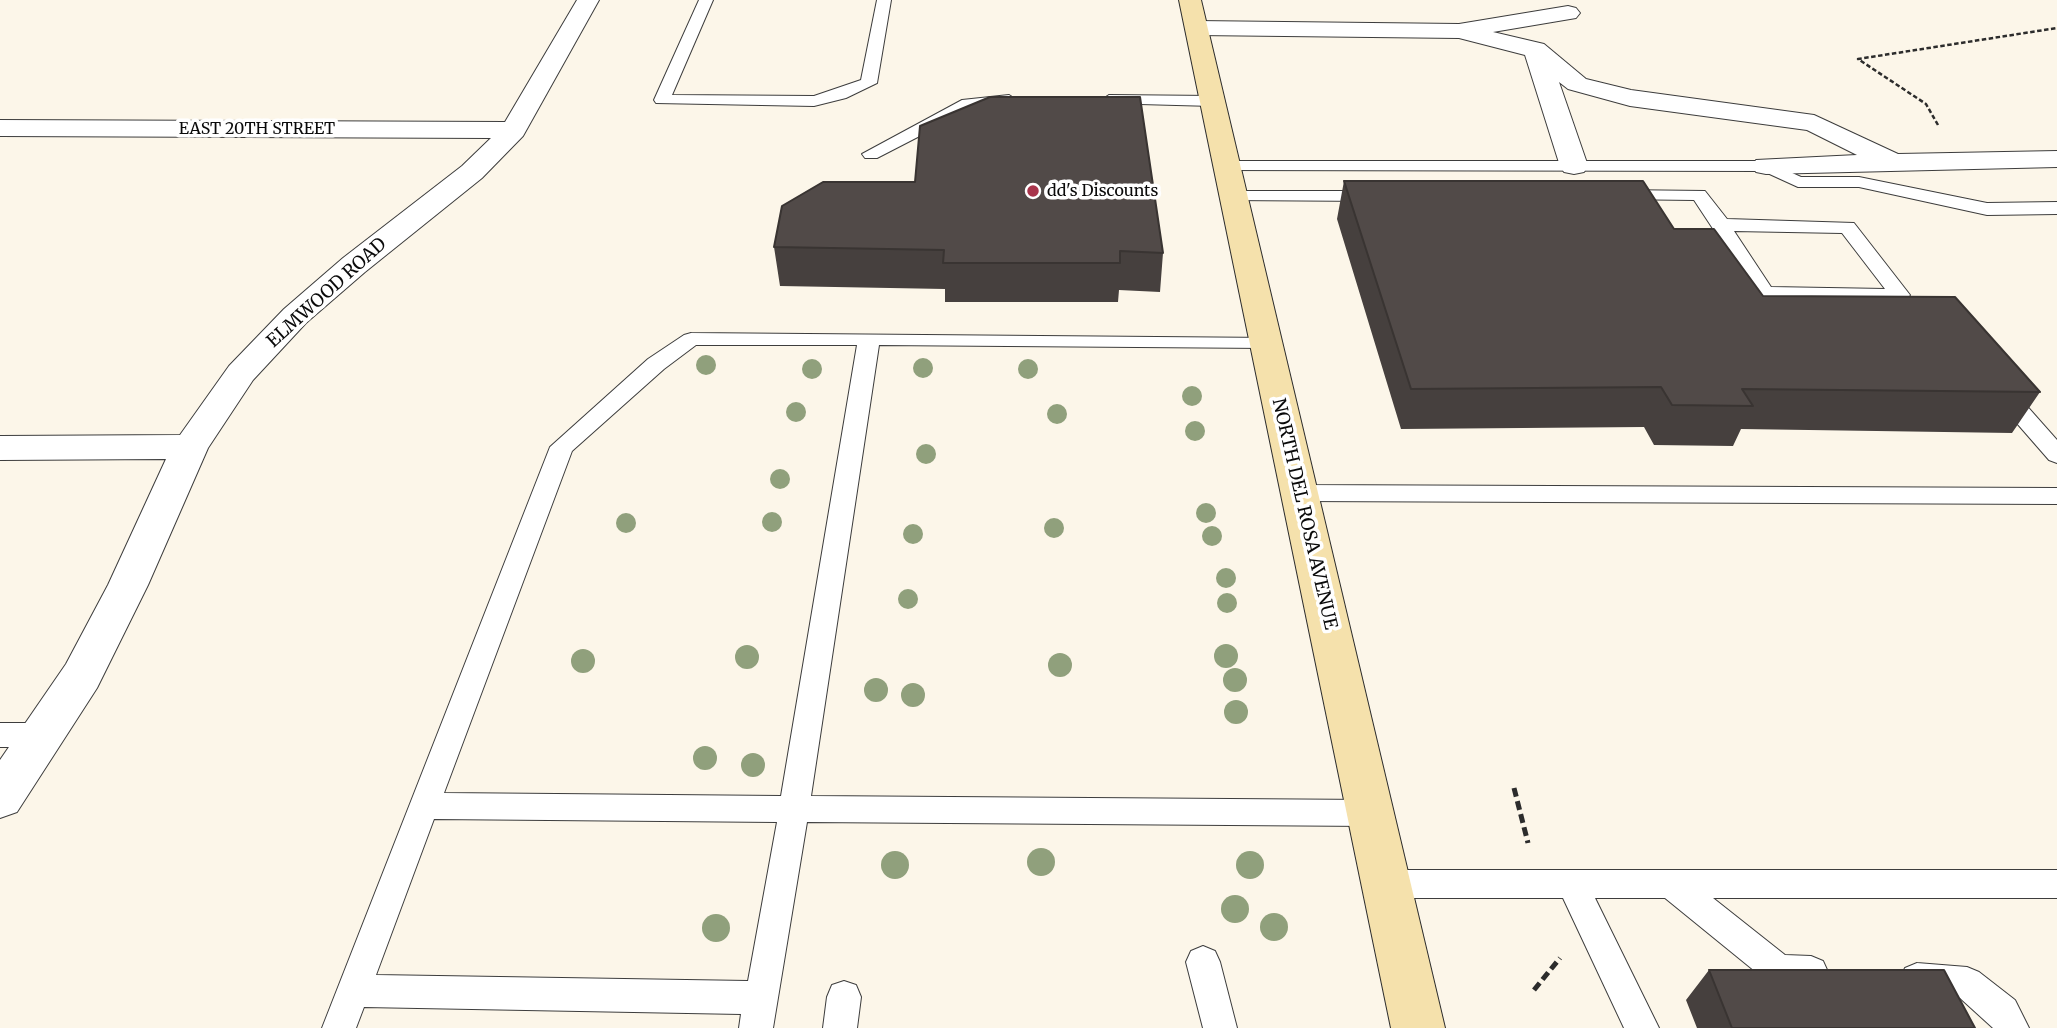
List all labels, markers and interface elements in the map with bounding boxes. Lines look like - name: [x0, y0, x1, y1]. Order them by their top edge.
- street label: EAST 20TH STREET: [179, 119, 335, 139]
- place label: dd's Discounts: [1047, 181, 1158, 201]
- marker: dd's Discounts: [1025, 183, 1041, 199]
- street label: ELMWOOD ROAD: [263, 234, 391, 352]
- street label: NORTH DEL ROSA AVENUE: [1267, 396, 1341, 632]

